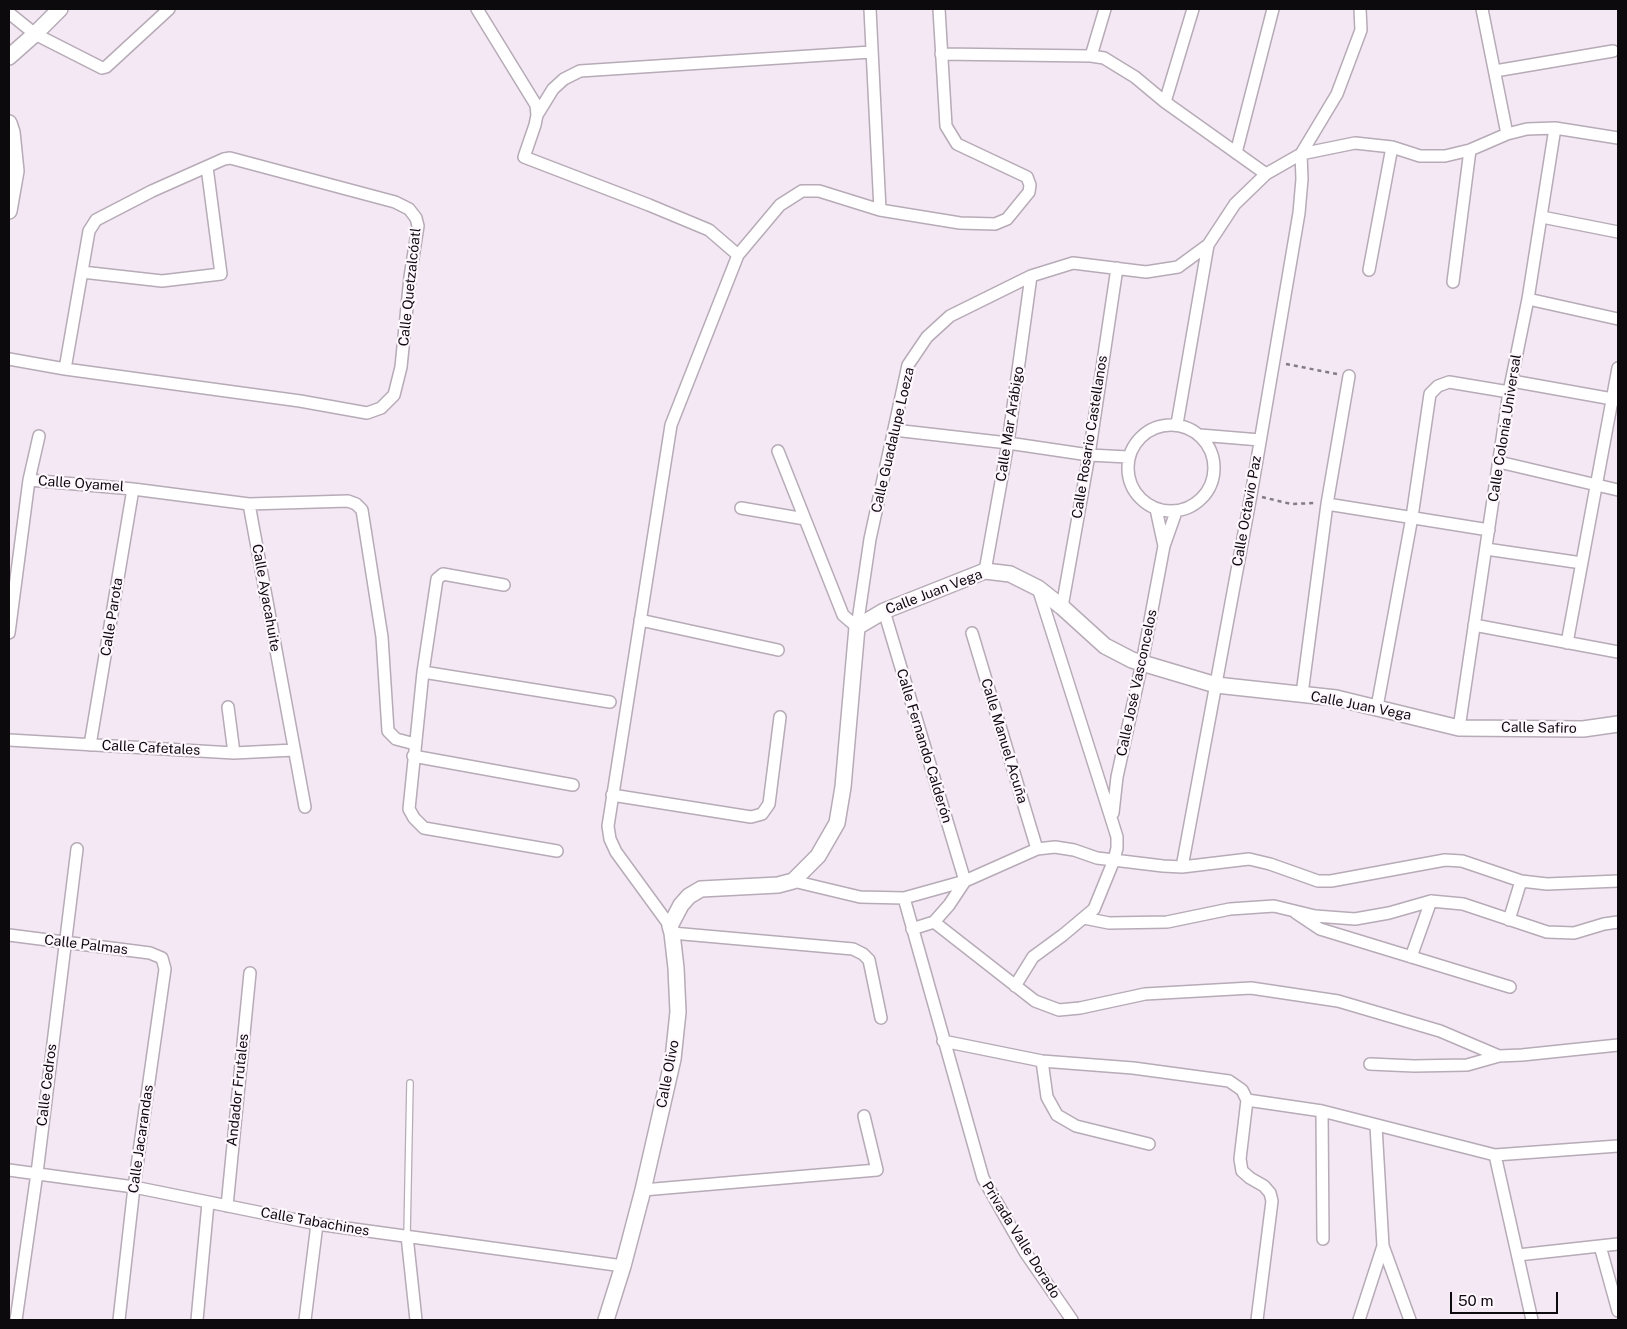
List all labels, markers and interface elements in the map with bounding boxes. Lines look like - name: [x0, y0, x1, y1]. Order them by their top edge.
- street label: Calle Quetzalcóatl: [395, 227, 425, 347]
- street label: Calle Colonia Universal: [1485, 353, 1525, 503]
- street label: Calle Rosario Castellanos: [1069, 354, 1111, 520]
- street label: Calle Mar Arábigo: [993, 365, 1027, 483]
- street label: Calle Guadalupe Loeza: [868, 366, 918, 514]
- street label: Calle Octavio Paz: [1229, 454, 1265, 568]
- street label: Calle Oyamel: [37, 473, 125, 495]
- street label: Calle Ayacahuite: [248, 543, 284, 653]
- street label: Calle Juan Vega: [883, 566, 985, 618]
- street label: Calle Parota: [98, 577, 126, 657]
- street label: Calle José Vasconcelos: [1113, 608, 1161, 758]
- street label: Calle Fernando Calderón: [893, 667, 955, 825]
- street label: Calle Manuel Acuña: [977, 676, 1031, 806]
- street label: Calle Juan Vega: [1309, 688, 1413, 724]
- street label: Calle Safiro: [1501, 719, 1577, 737]
- street label: Calle Cafetales: [101, 737, 201, 759]
- street label: Calle Palmas: [43, 932, 129, 958]
- street label: Andador Frutales: [224, 1033, 252, 1147]
- street label: Calle Olivo: [653, 1038, 683, 1110]
- street label: Calle Cedros: [34, 1043, 60, 1127]
- street label: Calle Jacarandas: [125, 1084, 157, 1194]
- street label: Privada Valle Dorado: [978, 1178, 1064, 1302]
- street label: Calle Tabachines: [259, 1204, 371, 1240]
- scale bar: [1452, 1282, 1560, 1314]
- text: 50 m: [1458, 1292, 1493, 1309]

